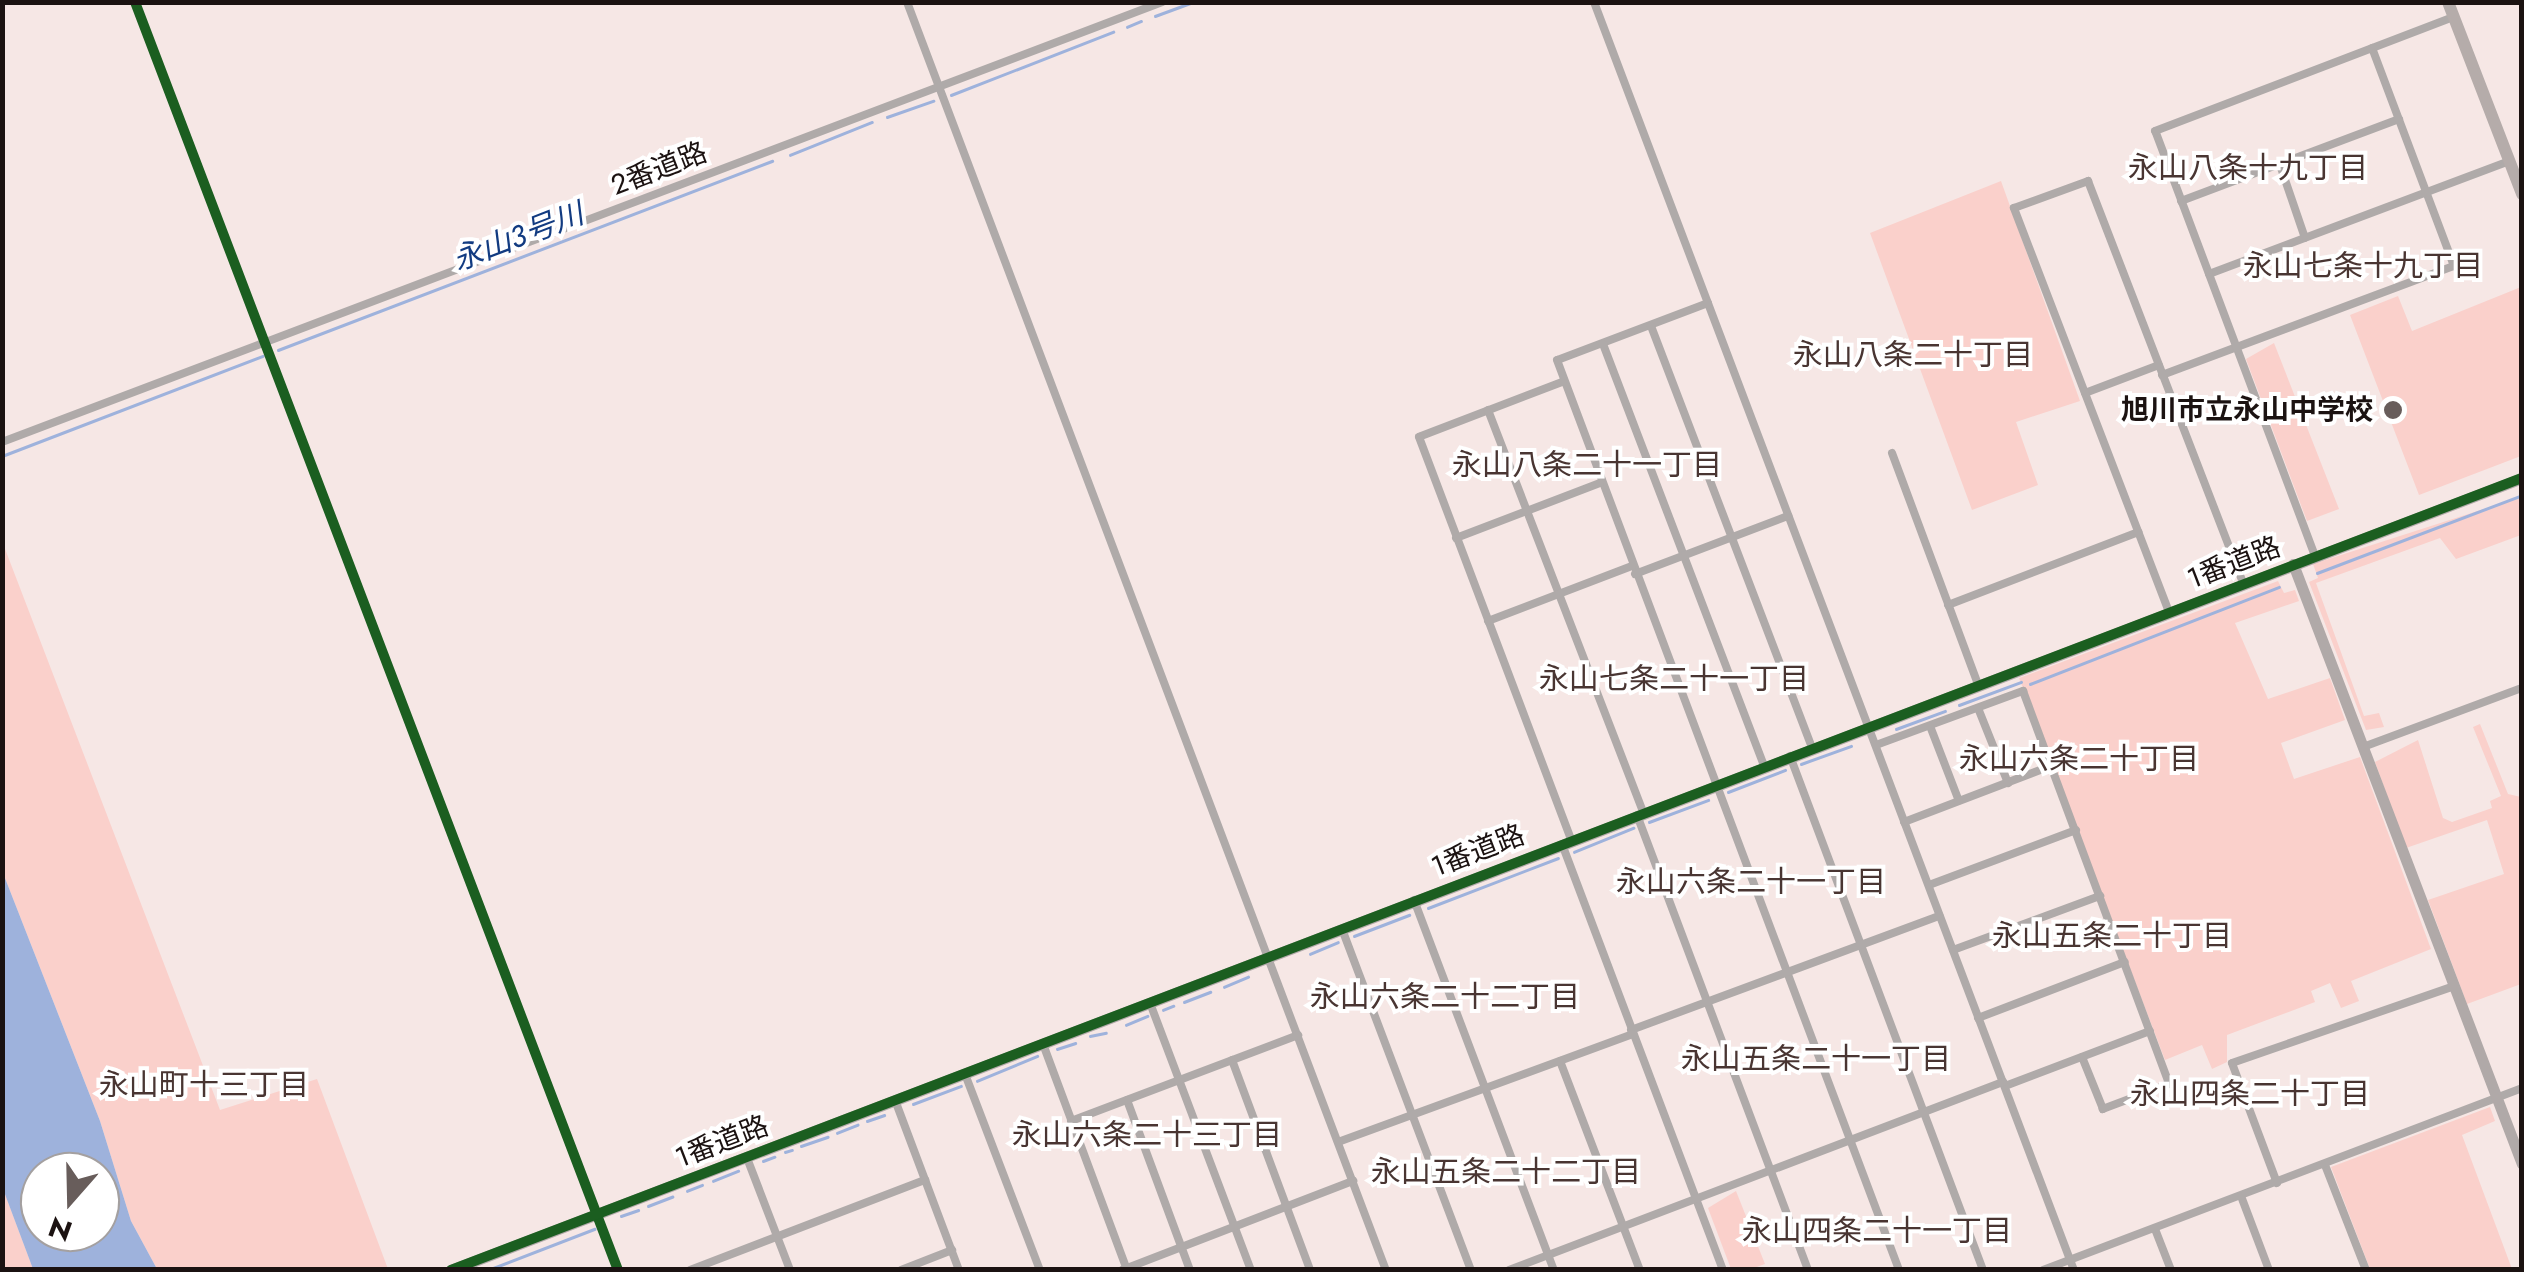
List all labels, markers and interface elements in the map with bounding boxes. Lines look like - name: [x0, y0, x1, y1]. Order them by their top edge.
- street label: 2番道路: [606, 135, 712, 203]
- district label: 永山八条十九丁目: [2128, 150, 2368, 186]
- water label: 永山３号川: [448, 196, 588, 278]
- district label: 永山七条十九丁目: [2243, 248, 2483, 284]
- district label: 永山八条二十丁目: [1793, 337, 2033, 373]
- place label: 旭川市立永山中学校: [2121, 393, 2373, 427]
- marker: 旭川市立永山中学校: [2382, 399, 2404, 421]
- district label: 永山八条二十一丁目: [1452, 447, 1722, 483]
- street label: 1番道路: [2183, 530, 2285, 596]
- district label: 永山七条二十一丁目: [1539, 661, 1809, 697]
- district label: 永山六条二十丁目: [1959, 741, 2199, 777]
- street label: 1番道路: [1427, 818, 1529, 884]
- district label: 永山六条二十一丁目: [1616, 864, 1886, 900]
- district label: 永山五条二十丁目: [1992, 918, 2232, 954]
- district label: 永山六条二十二丁目: [1310, 979, 1580, 1015]
- district label: 永山五条二十一丁目: [1681, 1041, 1951, 1077]
- district label: 永山町十三丁目: [99, 1067, 309, 1103]
- district label: 永山四条二十丁目: [2130, 1076, 2370, 1112]
- street label: 1番道路: [671, 1109, 773, 1175]
- district label: 永山六条二十三丁目: [1012, 1117, 1282, 1153]
- north arrow: [20, 1152, 120, 1252]
- district label: 永山五条二十二丁目: [1371, 1154, 1641, 1190]
- text: N: [43, 1206, 78, 1252]
- district label: 永山四条二十一丁目: [1742, 1213, 2012, 1249]

